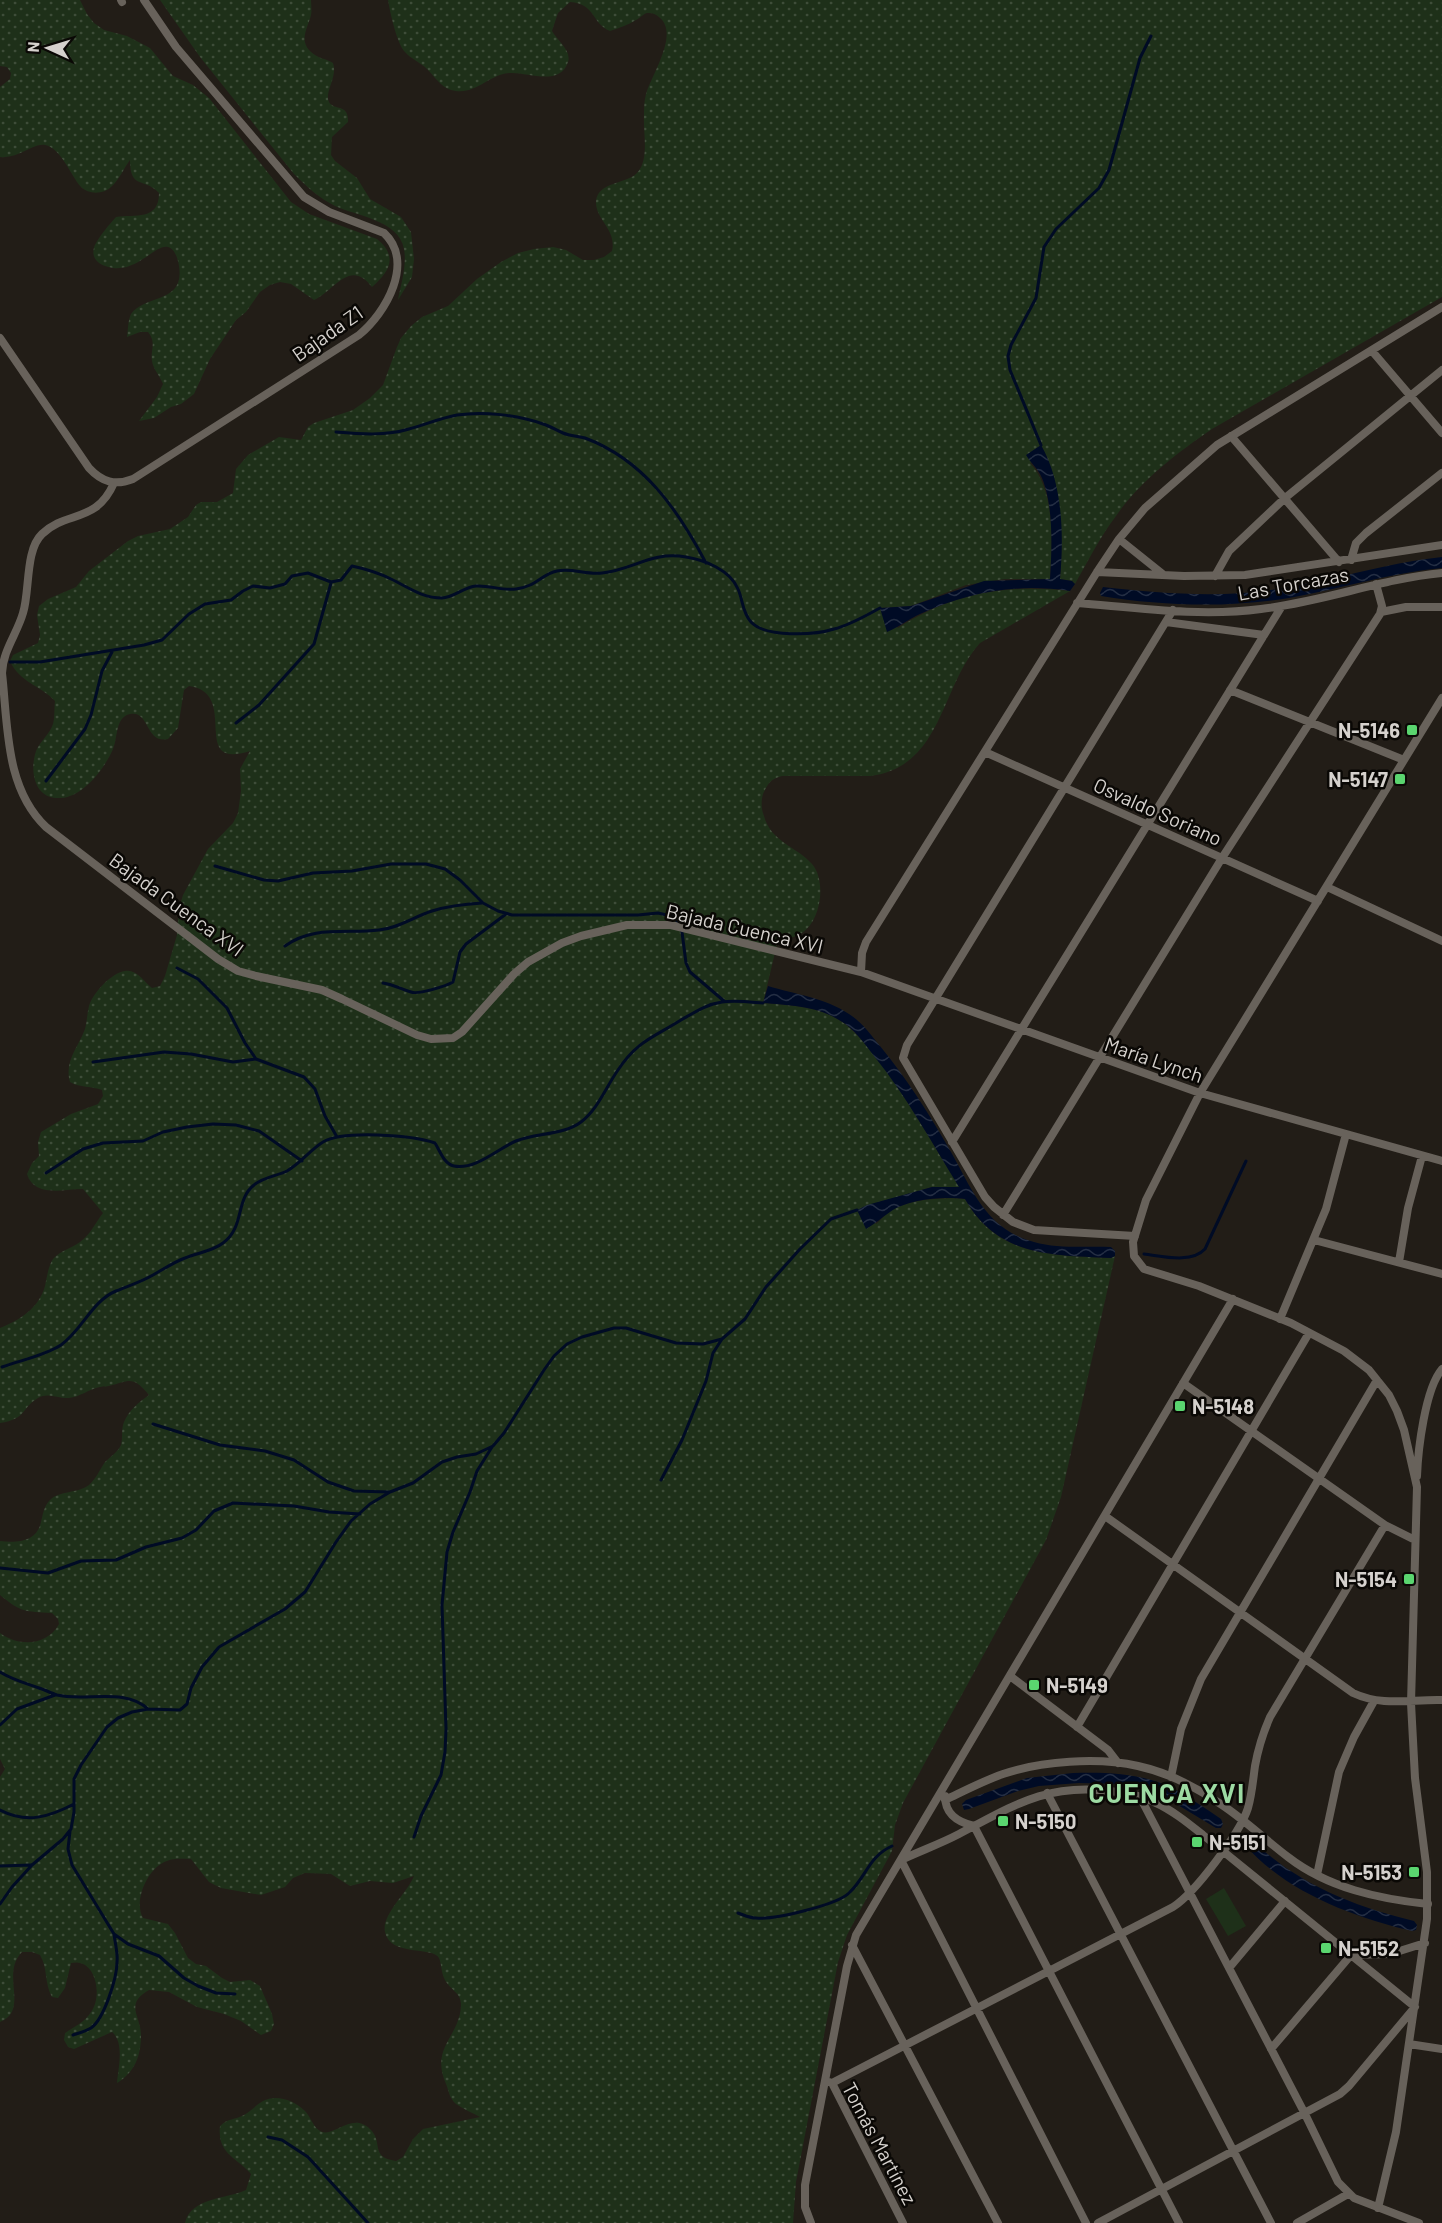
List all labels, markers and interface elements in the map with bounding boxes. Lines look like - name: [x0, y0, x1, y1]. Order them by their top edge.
- north arrow: [18, 18, 78, 78]
- text: N: [23, 41, 42, 53]
- street label: Bajada Z1: [287, 300, 367, 366]
- street label: Las Torcazas: [1235, 561, 1351, 605]
- place label: N-5146: [1338, 718, 1400, 742]
- marker: N-5146: [1405, 723, 1419, 737]
- place label: N-5147: [1328, 767, 1388, 791]
- street label: Osvaldo Soriano: [1090, 772, 1226, 850]
- marker: N-5147: [1393, 772, 1407, 786]
- street label: Bajada Cuenca XVI: [105, 847, 249, 961]
- street label: Bajada Cuenca XVI: [664, 898, 826, 958]
- street label: María Lynch: [1102, 1031, 1206, 1087]
- place label: N-5148: [1192, 1394, 1254, 1418]
- marker: N-5148: [1173, 1399, 1187, 1413]
- place label: N-5154: [1335, 1567, 1397, 1591]
- marker: N-5154: [1402, 1572, 1416, 1586]
- place label: N-5149: [1046, 1673, 1108, 1697]
- marker: N-5149: [1027, 1678, 1041, 1692]
- district label: CUENCA XVI: [1088, 1777, 1246, 1808]
- place label: N-5150: [1015, 1809, 1076, 1833]
- marker: N-5150: [996, 1814, 1010, 1828]
- place label: N-5151: [1209, 1830, 1266, 1854]
- marker: N-5151: [1190, 1835, 1204, 1849]
- place label: N-5153: [1341, 1860, 1402, 1884]
- marker: N-5153: [1407, 1865, 1421, 1879]
- place label: N-5152: [1338, 1936, 1399, 1960]
- marker: N-5152: [1319, 1941, 1333, 1955]
- street label: Tomás Martínez: [838, 2078, 922, 2208]

